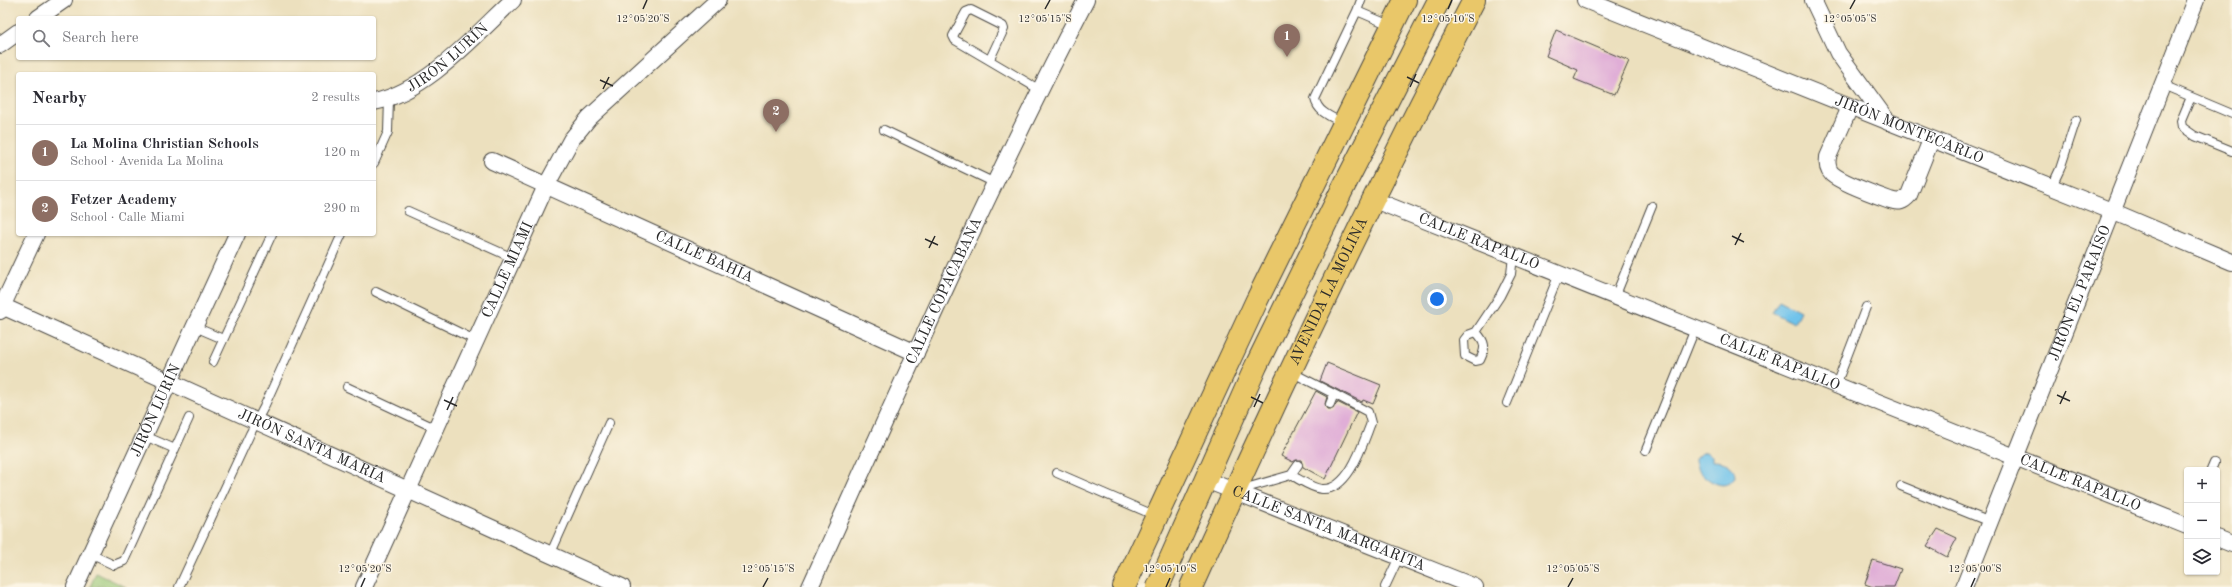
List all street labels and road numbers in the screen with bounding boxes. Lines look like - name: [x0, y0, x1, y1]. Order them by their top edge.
- street label: JIRÓN LURÍN: [405, 20, 492, 95]
- street label: JIRÓN MONTECARLO: [1832, 93, 1985, 166]
- street label: CALLE RAPALLO: [1416, 211, 1541, 273]
- street label: CALLE COPACABANA: [904, 215, 985, 367]
- street label: AVENIDA LA MOLINA: [1287, 215, 1371, 368]
- street label: CALLE MIAMI: [480, 220, 536, 321]
- street label: JIRÒN EL PARAÍSO: [2047, 223, 2114, 363]
- street label: CALLE BAHÍA: [653, 228, 756, 286]
- street label: CALLE RAPALLO: [1717, 332, 1842, 393]
- street label: JIRÓN LURÍN: [128, 362, 184, 459]
- street label: JIRÓN SANTA MARÍA: [236, 406, 388, 487]
- street label: CALLE RAPALLO: [2018, 452, 2143, 514]
- street label: CALLE SANTA MARGARITA: [1230, 484, 1428, 574]

